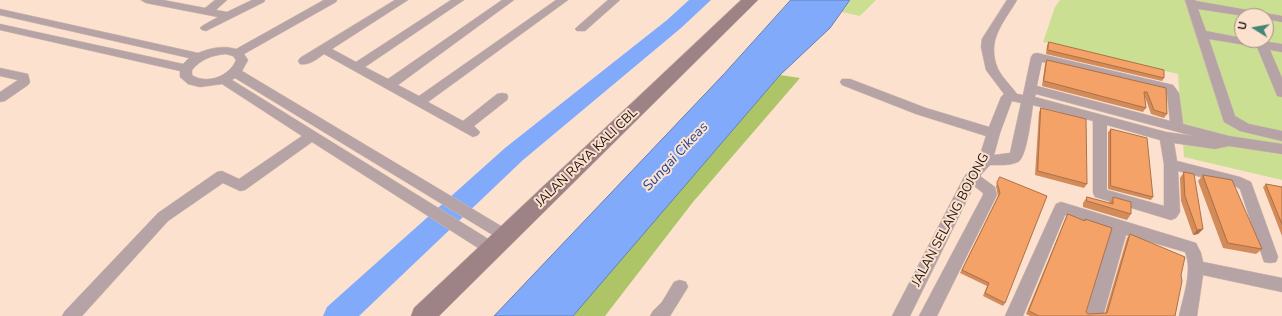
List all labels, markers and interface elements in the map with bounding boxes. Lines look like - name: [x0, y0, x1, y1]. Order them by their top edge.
- north arrow: [1234, 8, 1274, 48]
- text: U: [1235, 20, 1251, 31]
- street label: JALAN RAYA KALI CBL: [533, 105, 641, 211]
- water label: Sungai Cikeas: [640, 119, 712, 195]
- street label: JALAN SELANG BOJONG: [909, 151, 993, 289]

